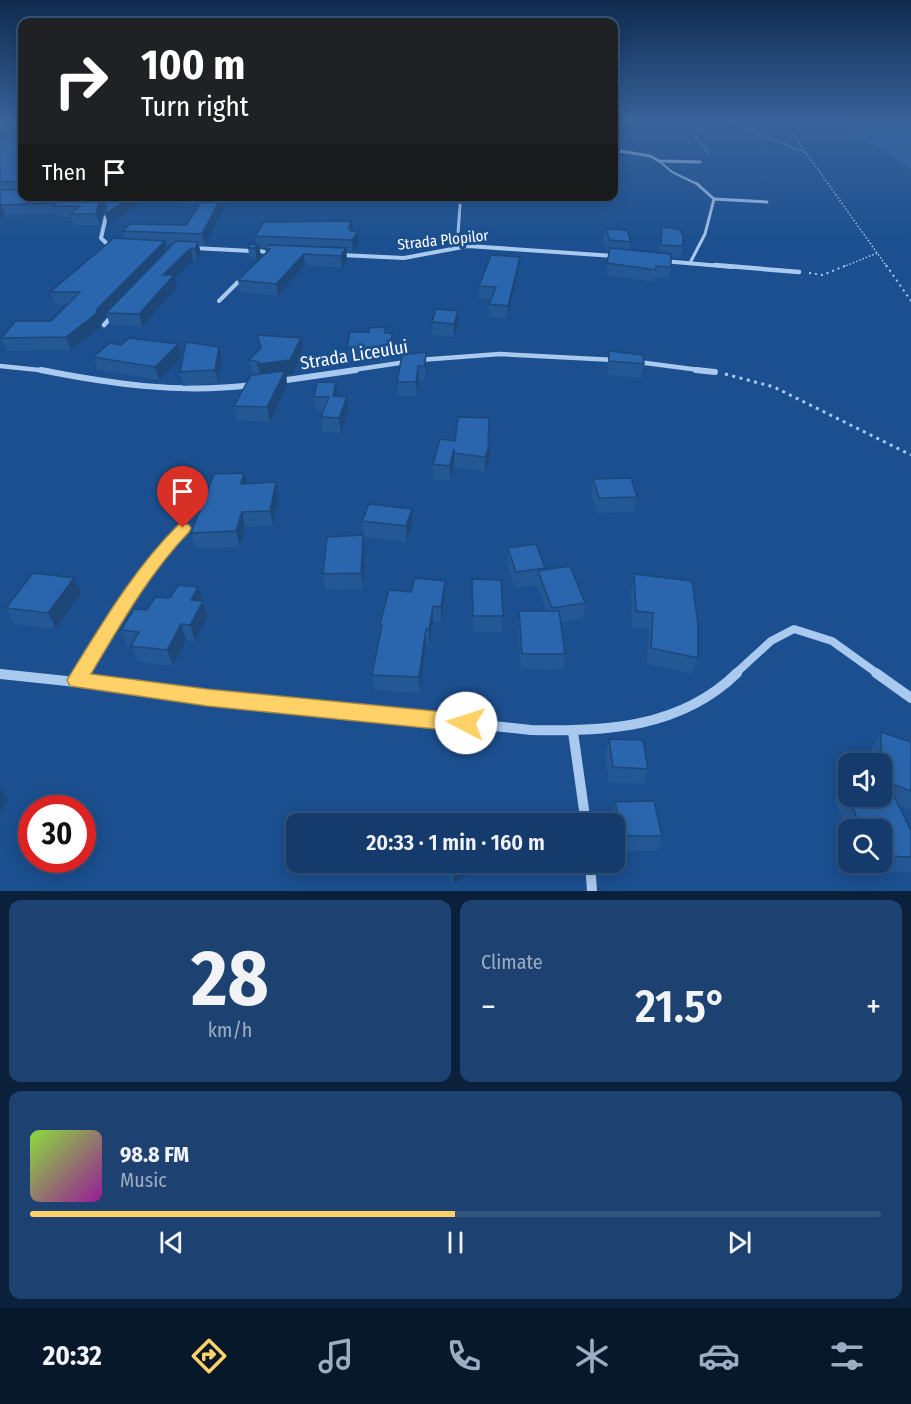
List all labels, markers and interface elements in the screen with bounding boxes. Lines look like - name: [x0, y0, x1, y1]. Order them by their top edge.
- text: 100 m: [141, 40, 245, 90]
- icon: right: [42, 42, 120, 120]
- text: Turn right: [141, 91, 249, 123]
- icon: arrive: [98, 156, 131, 189]
- text: Then: [42, 159, 86, 186]
- street label: Strada Plopilor: [396, 226, 490, 254]
- street label: Strada Liceului: [298, 336, 410, 374]
- pin: [157, 466, 208, 528]
- icon: arrive: [166, 475, 199, 508]
- position arrow: [434, 691, 498, 755]
- map controls: [838, 753, 892, 873]
- button: sound: [838, 753, 892, 807]
- speed limit sign: 30: [18, 795, 96, 873]
- button: search: [838, 819, 892, 873]
- text: 20:33 · 1 min · 160 m: [366, 829, 545, 856]
- text: 28: [191, 932, 269, 1026]
- text: Climate: [481, 950, 543, 974]
- text: 21.5°: [635, 980, 727, 1034]
- text: −: [481, 987, 496, 1027]
- text: +: [866, 987, 881, 1027]
- text: km/h: [208, 1018, 252, 1042]
- text: 98.8 FM: [120, 1141, 189, 1168]
- text: Music: [120, 1168, 167, 1192]
- icon: previous: [155, 1226, 188, 1259]
- icon: pause: [439, 1226, 472, 1259]
- icon: next: [723, 1226, 756, 1259]
- icon: directions: [188, 1335, 230, 1377]
- icon: music: [315, 1335, 357, 1377]
- icon: phone: [443, 1335, 485, 1377]
- icon: climate: [571, 1335, 613, 1377]
- icon: car: [698, 1335, 740, 1377]
- icon: filters: [826, 1335, 868, 1377]
- text: 20:32: [43, 1340, 102, 1372]

